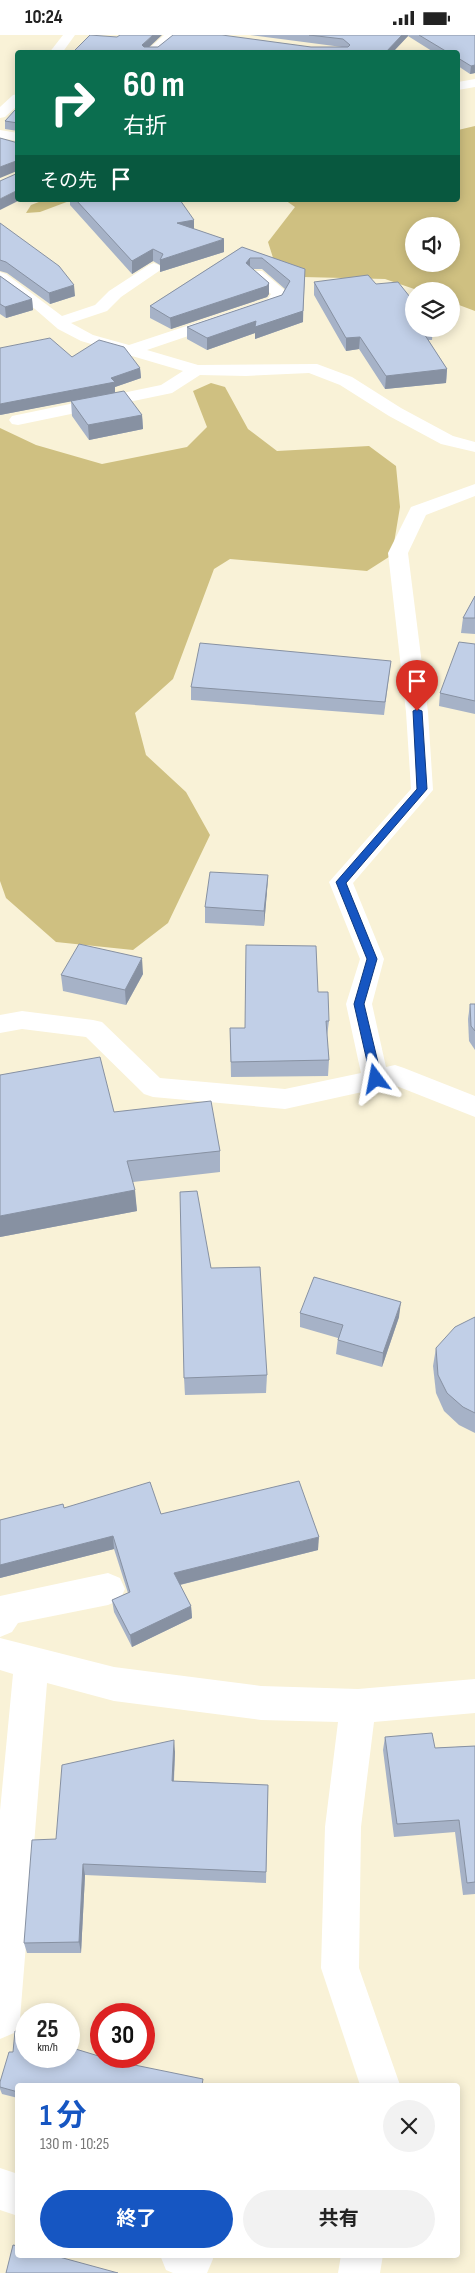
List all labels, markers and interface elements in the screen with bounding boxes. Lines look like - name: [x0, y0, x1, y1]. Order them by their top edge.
- text: 10:24: [25, 6, 63, 29]
- text: 60 m: [123, 64, 185, 107]
- icon: right: [40, 70, 105, 135]
- text: 右折: [123, 113, 167, 140]
- icon: arrive: [107, 165, 135, 193]
- text: その先: [40, 170, 97, 193]
- map controls: [405, 217, 460, 337]
- button: sound: [405, 217, 460, 272]
- button: layers: [405, 282, 460, 337]
- pin: [396, 660, 438, 711]
- icon: arrive: [403, 667, 431, 695]
- position arrow: [349, 1052, 401, 1104]
- speed limit sign: 30: [90, 2003, 155, 2068]
- text: 25: [37, 2014, 58, 2045]
- text: km/h: [37, 2040, 58, 2055]
- text: 1 分: [40, 2098, 86, 2134]
- button: close: [383, 2100, 435, 2152]
- text: 130 m · 10:25: [40, 2135, 109, 2154]
- button: 終了: [40, 2190, 233, 2248]
- button: 共有: [243, 2190, 435, 2248]

